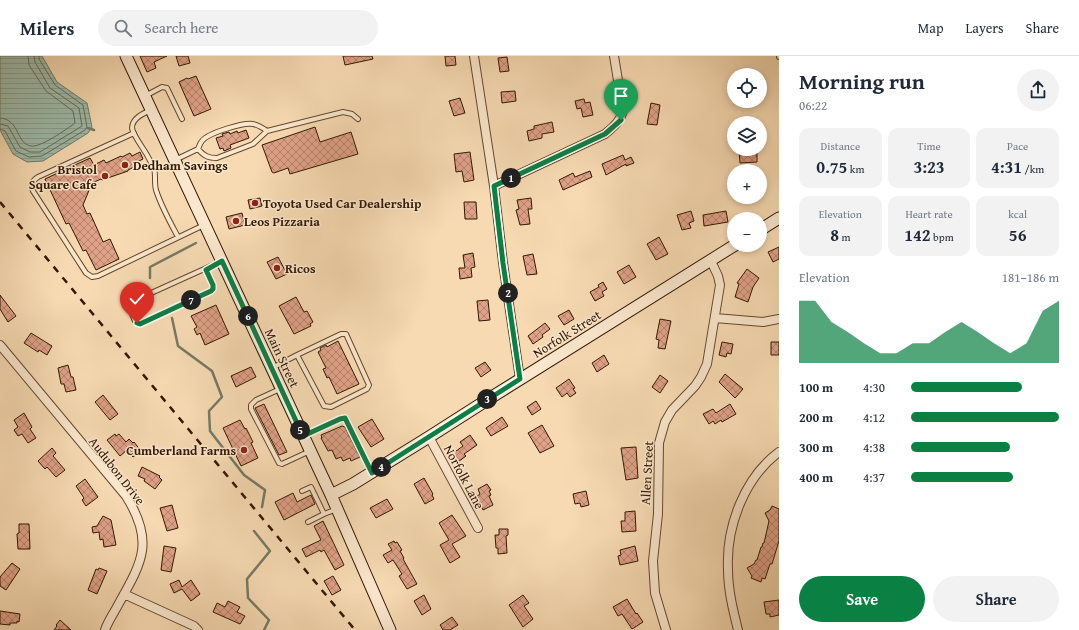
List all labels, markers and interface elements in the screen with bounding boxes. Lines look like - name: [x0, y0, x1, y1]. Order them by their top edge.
- search box: [98, 10, 378, 46]
- text: Milers: [20, 14, 74, 42]
- icon: search: [112, 17, 134, 39]
- text: Search here: [144, 17, 218, 38]
- text: Map: [918, 18, 944, 38]
- text: Layers: [966, 18, 1004, 38]
- text: Share: [1026, 18, 1059, 38]
- text: Morning run: [799, 65, 925, 97]
- map controls: [727, 68, 767, 252]
- button: locate: [727, 68, 767, 108]
- button: share: [1017, 69, 1059, 111]
- pin: [604, 79, 638, 120]
- icon: arrive: [610, 85, 632, 107]
- text: 06:22: [799, 96, 827, 115]
- button: layers: [727, 116, 767, 156]
- text: Distance: [821, 138, 860, 154]
- text: Time: [917, 138, 941, 154]
- text: Pace: [1007, 138, 1028, 154]
- text: 0.75: [816, 154, 847, 179]
- text: 3:23: [913, 154, 945, 179]
- text: 4:31: [991, 154, 1022, 179]
- place label: Dedham Savings: [133, 156, 228, 175]
- place label: Bristol Square Cafe: [29, 160, 97, 194]
- marker: Dedham Savings: [120, 160, 130, 170]
- text: km: [847, 161, 864, 177]
- text: /km: [1022, 161, 1044, 177]
- button: +: [727, 164, 767, 204]
- pin: 1: [501, 168, 521, 188]
- text: 1: [508, 170, 514, 186]
- marker: Bristol Square Cafe: [100, 171, 110, 181]
- place label: Toyota Used Car Dealership: [263, 194, 422, 213]
- marker: Toyota Used Car Dealership: [250, 198, 260, 208]
- text: Elevation: [819, 206, 862, 222]
- text: Heart rate: [905, 206, 953, 222]
- text: kcal: [1008, 206, 1027, 222]
- place label: Leos Pizzaria: [244, 212, 320, 231]
- button: −: [727, 212, 767, 252]
- marker: Leos Pizzaria: [231, 216, 241, 226]
- text: 8: [830, 222, 839, 247]
- text: 142: [904, 222, 931, 247]
- text: 56: [1009, 222, 1026, 247]
- text: m: [839, 229, 850, 245]
- text: bpm: [931, 229, 954, 245]
- place label: Ricos: [285, 259, 316, 278]
- marker: Ricos: [272, 263, 282, 273]
- text: Elevation: [799, 268, 850, 287]
- text: 181–186 m: [1002, 268, 1059, 287]
- pin: [120, 282, 154, 323]
- pin: 2: [498, 283, 518, 303]
- text: 2: [505, 285, 511, 301]
- icon: check: [126, 288, 148, 310]
- pin: 7: [181, 290, 201, 310]
- text: 7: [188, 292, 194, 308]
- street label: Norfolk Street: [529, 305, 605, 363]
- pin: 6: [238, 306, 258, 326]
- text: 6: [245, 308, 251, 324]
- street label: Main Street: [260, 325, 304, 391]
- text: 100 m: [799, 378, 833, 397]
- text: 4:30: [863, 378, 885, 397]
- pin: 3: [477, 389, 497, 409]
- text: 3: [484, 391, 490, 407]
- text: 200 m: [799, 408, 833, 427]
- text: 4:12: [863, 408, 885, 427]
- pin: 5: [290, 420, 310, 440]
- text: 5: [297, 422, 303, 438]
- street label: Audubon Drive: [84, 433, 150, 509]
- text: 300 m: [799, 438, 833, 457]
- text: 4:38: [863, 438, 885, 457]
- street label: Allen Street: [636, 440, 658, 506]
- place label: Cumberland Farms: [126, 441, 236, 460]
- street label: Norfolk Lane: [439, 442, 489, 512]
- marker: Cumberland Farms: [239, 445, 249, 455]
- pin: 4: [371, 457, 391, 477]
- text: 4: [378, 459, 384, 475]
- text: 400 m: [799, 468, 833, 487]
- text: 4:37: [863, 468, 885, 487]
- button: Save: [799, 576, 925, 622]
- button: Share: [933, 576, 1059, 622]

